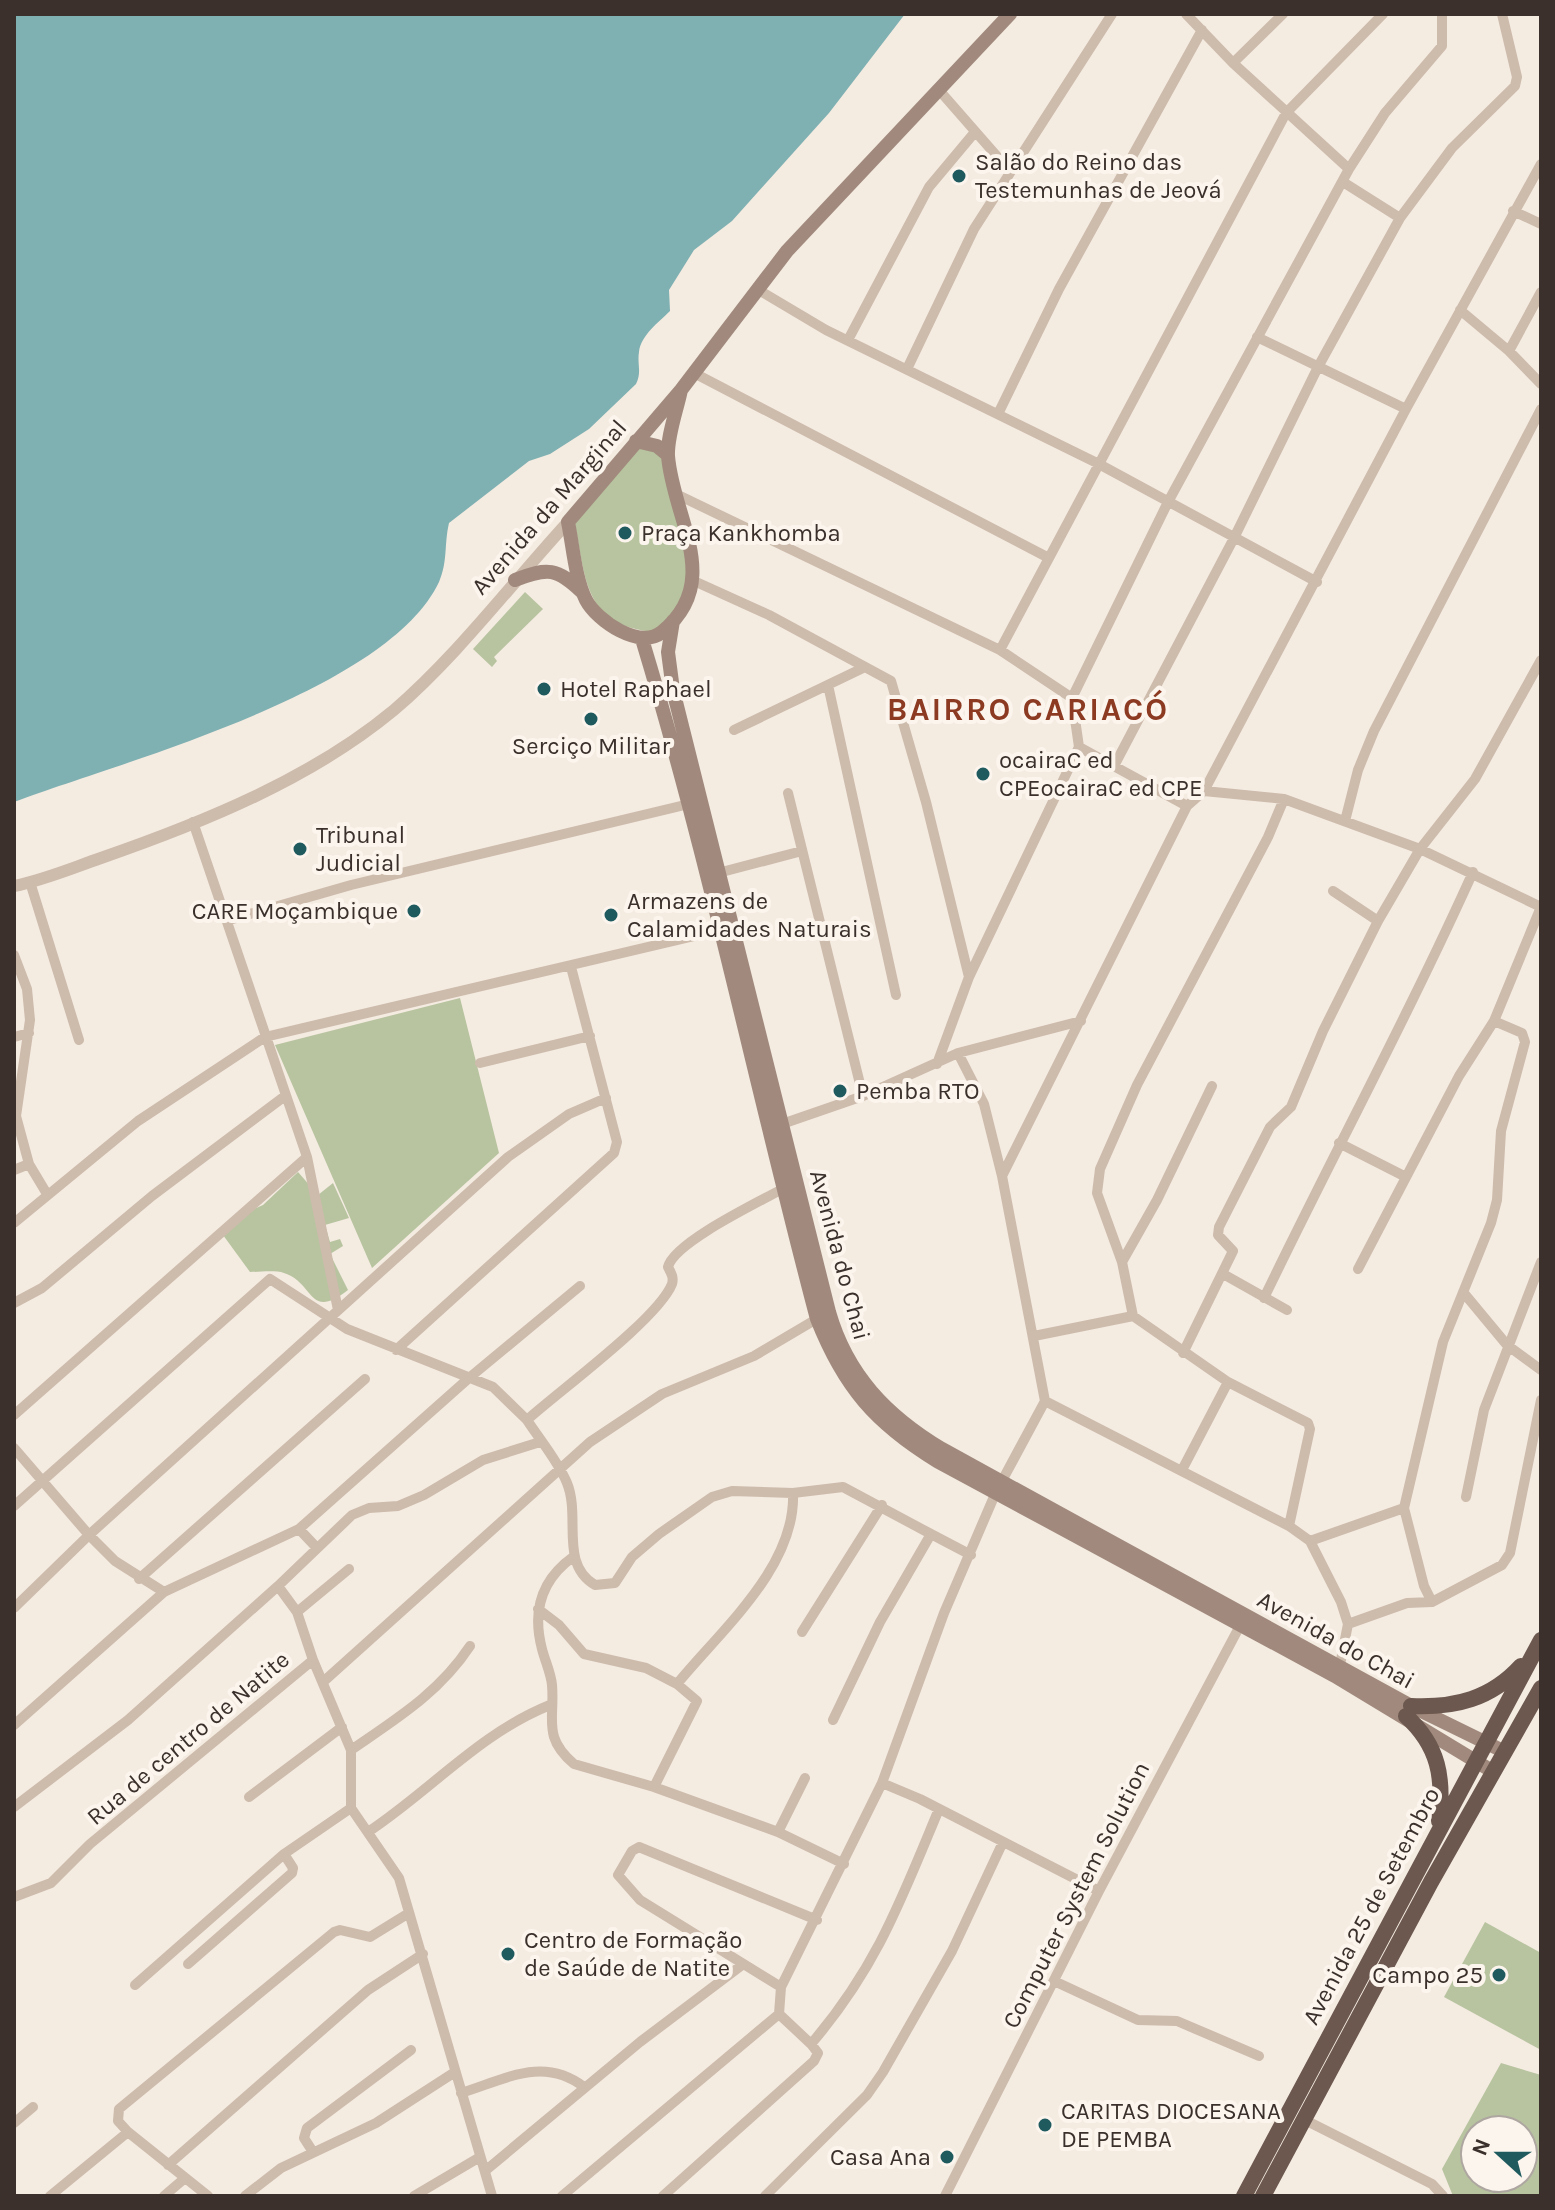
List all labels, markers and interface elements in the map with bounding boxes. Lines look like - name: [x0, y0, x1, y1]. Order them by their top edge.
- place label: Salão do Reino das Testemunhas de Jeová: [975, 148, 1222, 204]
- marker: Salão do Reino das Testemunhas de Jeová: [950, 167, 968, 185]
- street label: Avenida da Marginal: [465, 414, 633, 600]
- place label: Praça Kankhomba: [641, 519, 841, 547]
- marker: Praça Kankhomba: [616, 524, 634, 542]
- place label: Hotel Raphael: [560, 675, 712, 703]
- marker: Hotel Raphael: [535, 680, 553, 698]
- district label: BAIRRO CARIACÓ: [887, 689, 1169, 728]
- marker: Serciço Militar: [582, 710, 600, 728]
- place label: Serciço Militar: [512, 732, 671, 760]
- place label: ocairaC ed CPEocairaC ed CPE: [999, 746, 1202, 802]
- marker: ocairaC ed CPEocairaC ed CPE: [974, 765, 992, 783]
- place label: Tribunal Judicial: [316, 821, 405, 877]
- marker: Tribunal Judicial: [291, 840, 309, 858]
- place label: Armazens de Calamidades Naturais: [627, 887, 872, 943]
- place label: CARE Moçambique: [192, 897, 398, 925]
- marker: CARE Moçambique: [405, 902, 423, 920]
- marker: Armazens de Calamidades Naturais: [602, 906, 620, 924]
- place label: Pemba RTO: [856, 1077, 979, 1105]
- marker: Pemba RTO: [831, 1082, 849, 1100]
- street label: Avenida do Chai: [804, 1167, 876, 1343]
- street label: Avenida do Chai: [1253, 1585, 1419, 1695]
- street label: Rua de centro de Natite: [81, 1645, 295, 1831]
- street label: Computer System Solution: [997, 1757, 1155, 2033]
- street label: Avenida 25 de Setembro: [1297, 1783, 1445, 2029]
- place label: Centro de Formação de Saúde de Natite: [524, 1926, 742, 1982]
- marker: Centro de Formação de Saúde de Natite: [499, 1945, 517, 1963]
- place label: Campo 25: [1372, 1961, 1483, 1989]
- marker: Campo 25: [1490, 1966, 1508, 1984]
- place label: CARITAS DIOCESANA DE PEMBA: [1061, 2097, 1281, 2153]
- north arrow: [1459, 2114, 1539, 2194]
- marker: CARITAS DIOCESANA DE PEMBA: [1036, 2116, 1054, 2134]
- text: N: [1466, 2135, 1496, 2159]
- place label: Casa Ana: [830, 2143, 931, 2171]
- marker: Casa Ana: [938, 2148, 956, 2166]

